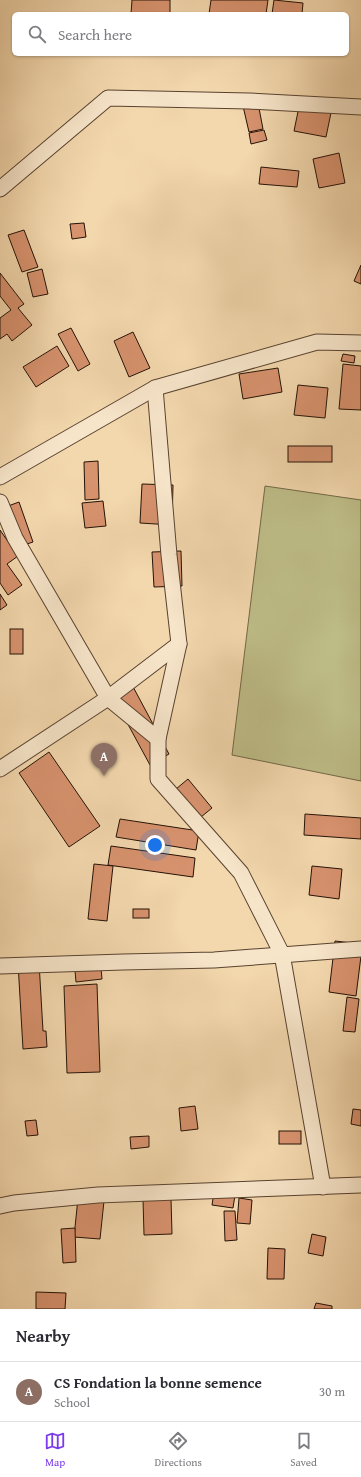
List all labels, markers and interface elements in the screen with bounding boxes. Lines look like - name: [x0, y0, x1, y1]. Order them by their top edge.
- search box: [12, 12, 349, 56]
- icon: search: [26, 23, 48, 45]
- text: Search here: [58, 24, 132, 45]
- pin: A: [91, 743, 117, 776]
- your location: [145, 835, 165, 855]
- text: Nearby: [16, 1323, 70, 1348]
- text: CS Fondation la bonne semence: [54, 1372, 262, 1393]
- text: A: [25, 1382, 33, 1401]
- text: 30 m: [319, 1382, 345, 1401]
- text: School: [54, 1393, 90, 1412]
- tab: Map: [44, 1430, 66, 1470]
- tab: Directions: [155, 1430, 202, 1470]
- tab: Saved: [290, 1430, 317, 1470]

